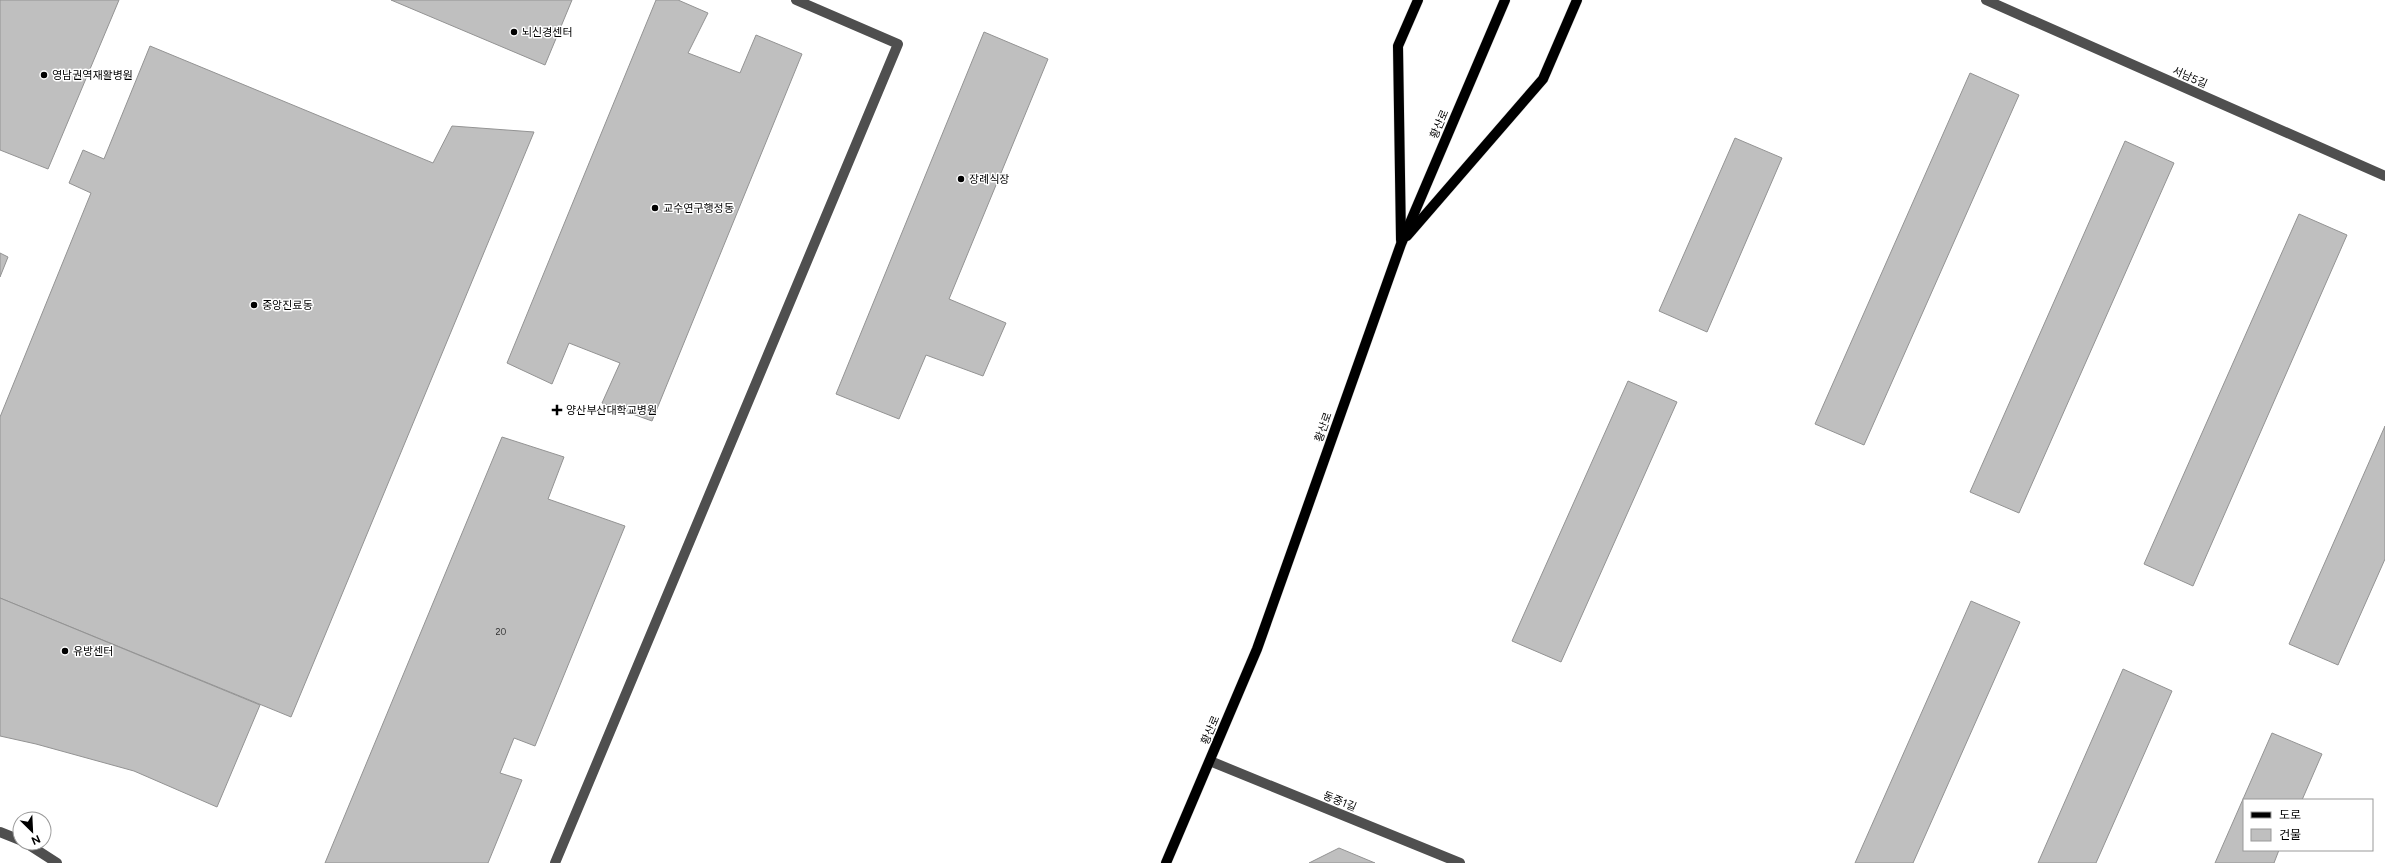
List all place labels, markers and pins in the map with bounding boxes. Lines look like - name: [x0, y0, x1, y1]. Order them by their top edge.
- place label: 뇌신경센터: [522, 26, 573, 39]
- marker: 뇌신경센터: [509, 27, 519, 37]
- place label: 영남권역재활병원: [52, 69, 133, 82]
- marker: 영남권역재활병원: [39, 70, 49, 80]
- place label: 장례식장: [969, 173, 1009, 186]
- marker: 장례식장: [956, 174, 966, 184]
- place label: 교수연구행정동: [663, 202, 734, 215]
- marker: 교수연구행정동: [650, 203, 660, 213]
- place label: 중앙진료동: [262, 299, 313, 312]
- marker: 중앙진료동: [249, 300, 259, 310]
- marker: 양산부산대학교병원: [551, 404, 563, 416]
- place label: 양산부산대학교병원: [566, 404, 657, 417]
- place label: 유방센터: [73, 645, 113, 658]
- marker: 유방센터: [60, 646, 70, 656]

